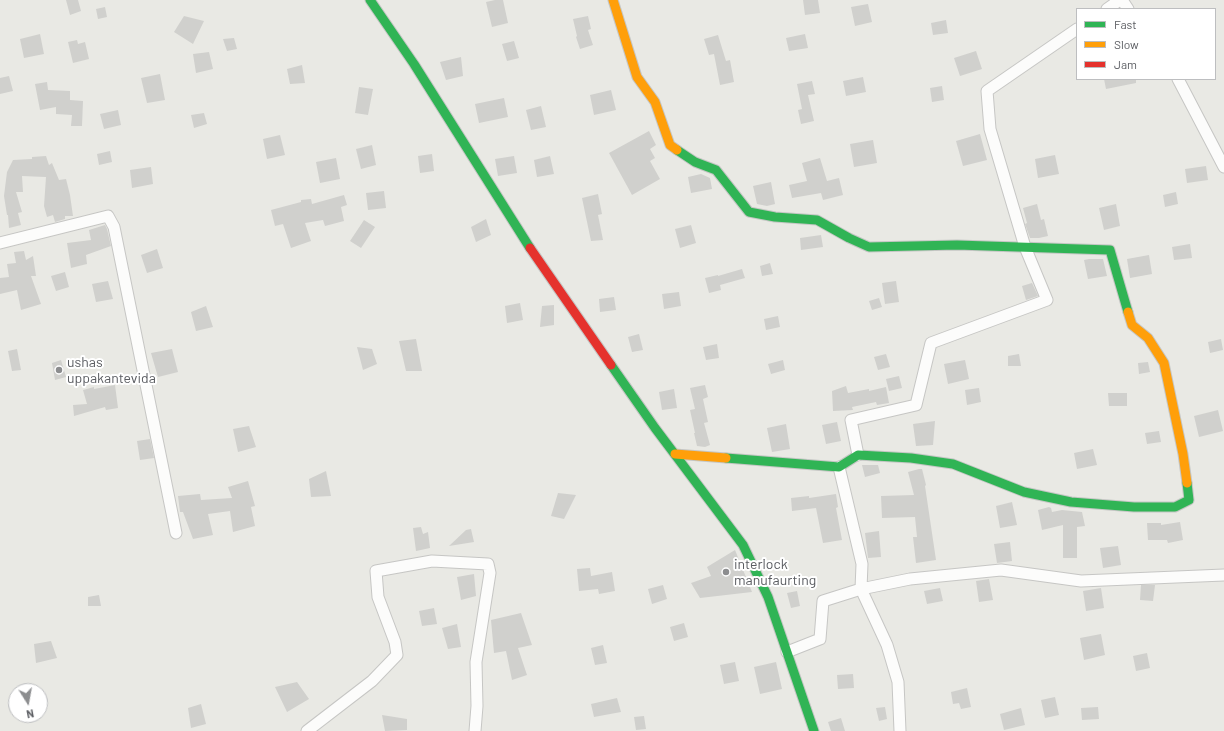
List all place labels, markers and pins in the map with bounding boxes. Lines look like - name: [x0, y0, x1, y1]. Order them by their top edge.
- place label: ushas uppakantevida: [67, 354, 156, 386]
- marker: ushas uppakantevida: [54, 365, 64, 375]
- place label: interlock manufaurting: [734, 556, 816, 588]
- marker: interlock manufaurting: [721, 567, 731, 577]

